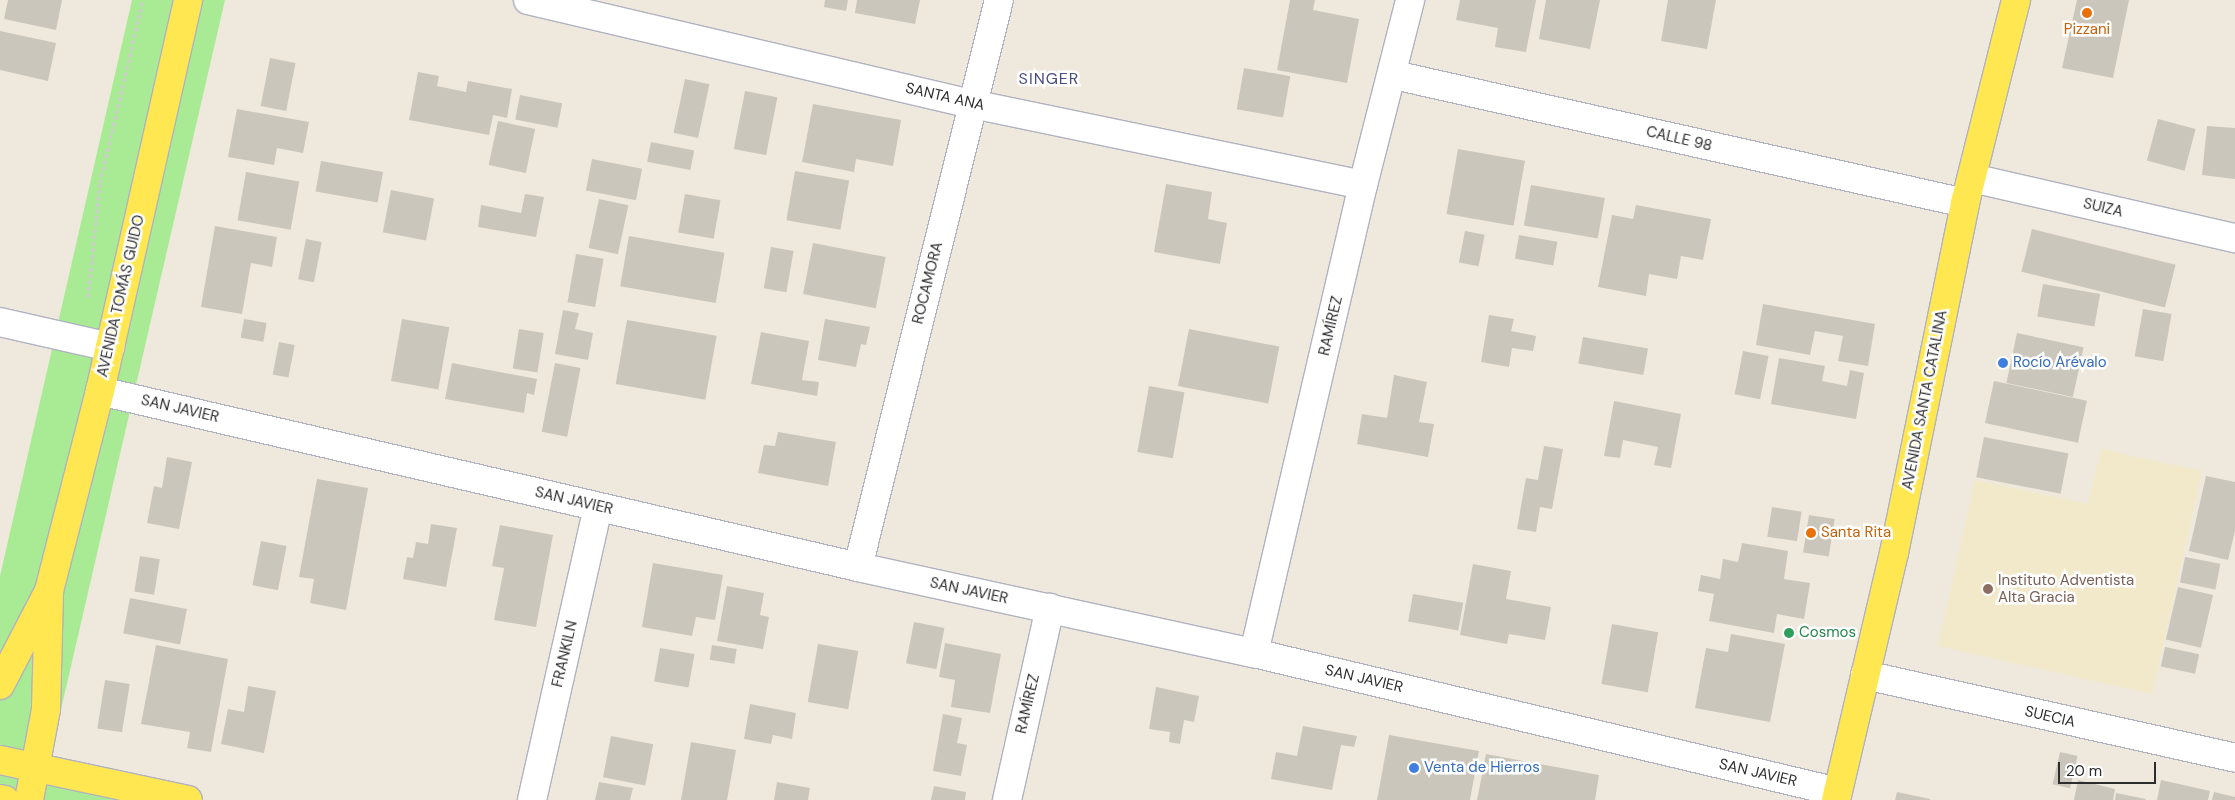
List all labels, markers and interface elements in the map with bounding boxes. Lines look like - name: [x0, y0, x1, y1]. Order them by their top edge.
- marker: Pizzani: [2081, 7, 2093, 19]
- place label: Pizzani: [2064, 21, 2110, 39]
- district label: SINGER: [1018, 69, 1080, 89]
- street label: SANTA ANA: [904, 79, 986, 115]
- street label: CALLE 98: [1644, 123, 1714, 155]
- street label: SUIZA: [2081, 195, 2125, 221]
- street label: AVENIDA TOMÁS GUIDO: [94, 213, 148, 379]
- street label: ROCAMORA: [909, 240, 947, 326]
- street label: RAMÍREZ: [1315, 295, 1347, 357]
- street label: AVENIDA SANTA CATALINA: [1899, 309, 1951, 491]
- place label: Rocío Arévalo: [2013, 354, 2107, 372]
- marker: Rocío Arévalo: [1997, 357, 2009, 369]
- street label: SAN JAVIER: [139, 391, 221, 427]
- street label: SAN JAVIER: [533, 483, 615, 519]
- place label: Santa Rita: [1821, 524, 1891, 542]
- marker: Santa Rita: [1805, 527, 1817, 539]
- place label: Instituto Adventista Alta Gracia: [1998, 571, 2134, 606]
- street label: SAN JAVIER: [928, 574, 1010, 608]
- marker: Instituto Adventista Alta Gracia: [1982, 583, 1994, 595]
- street label: FRANKILN: [549, 619, 581, 689]
- place label: Cosmos: [1799, 624, 1856, 642]
- marker: Cosmos: [1783, 627, 1795, 639]
- street label: SAN JAVIER: [1323, 661, 1405, 697]
- street label: RAMÍREZ: [1012, 673, 1044, 735]
- street label: SUECIA: [2023, 702, 2077, 732]
- scale bar: [2060, 752, 2158, 784]
- street label: SAN JAVIER: [1717, 755, 1799, 791]
- place label: Venta de Hierros: [1424, 759, 1540, 777]
- text: 20 m: [2066, 761, 2102, 781]
- marker: Venta de Hierros: [1408, 762, 1420, 774]

